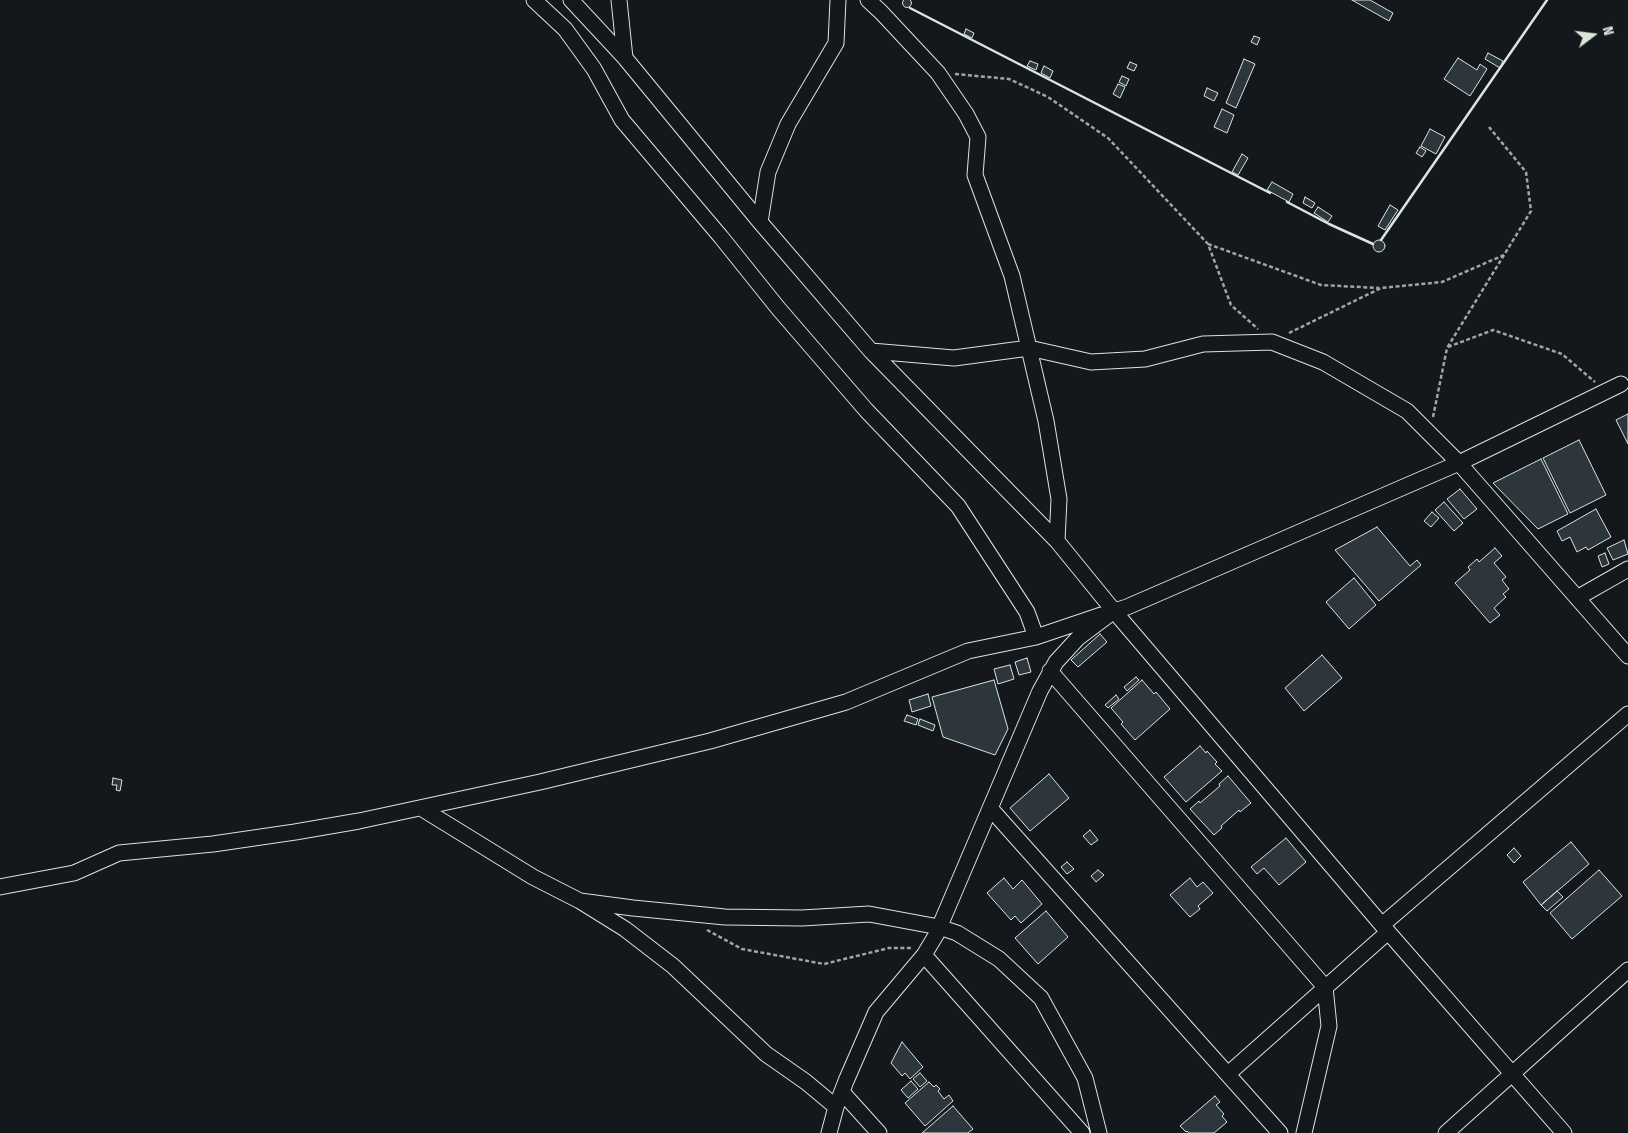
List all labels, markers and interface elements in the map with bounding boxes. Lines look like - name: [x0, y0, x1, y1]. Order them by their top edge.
- north arrow: [1568, 10, 1618, 60]
- text: N: [1599, 25, 1617, 37]

